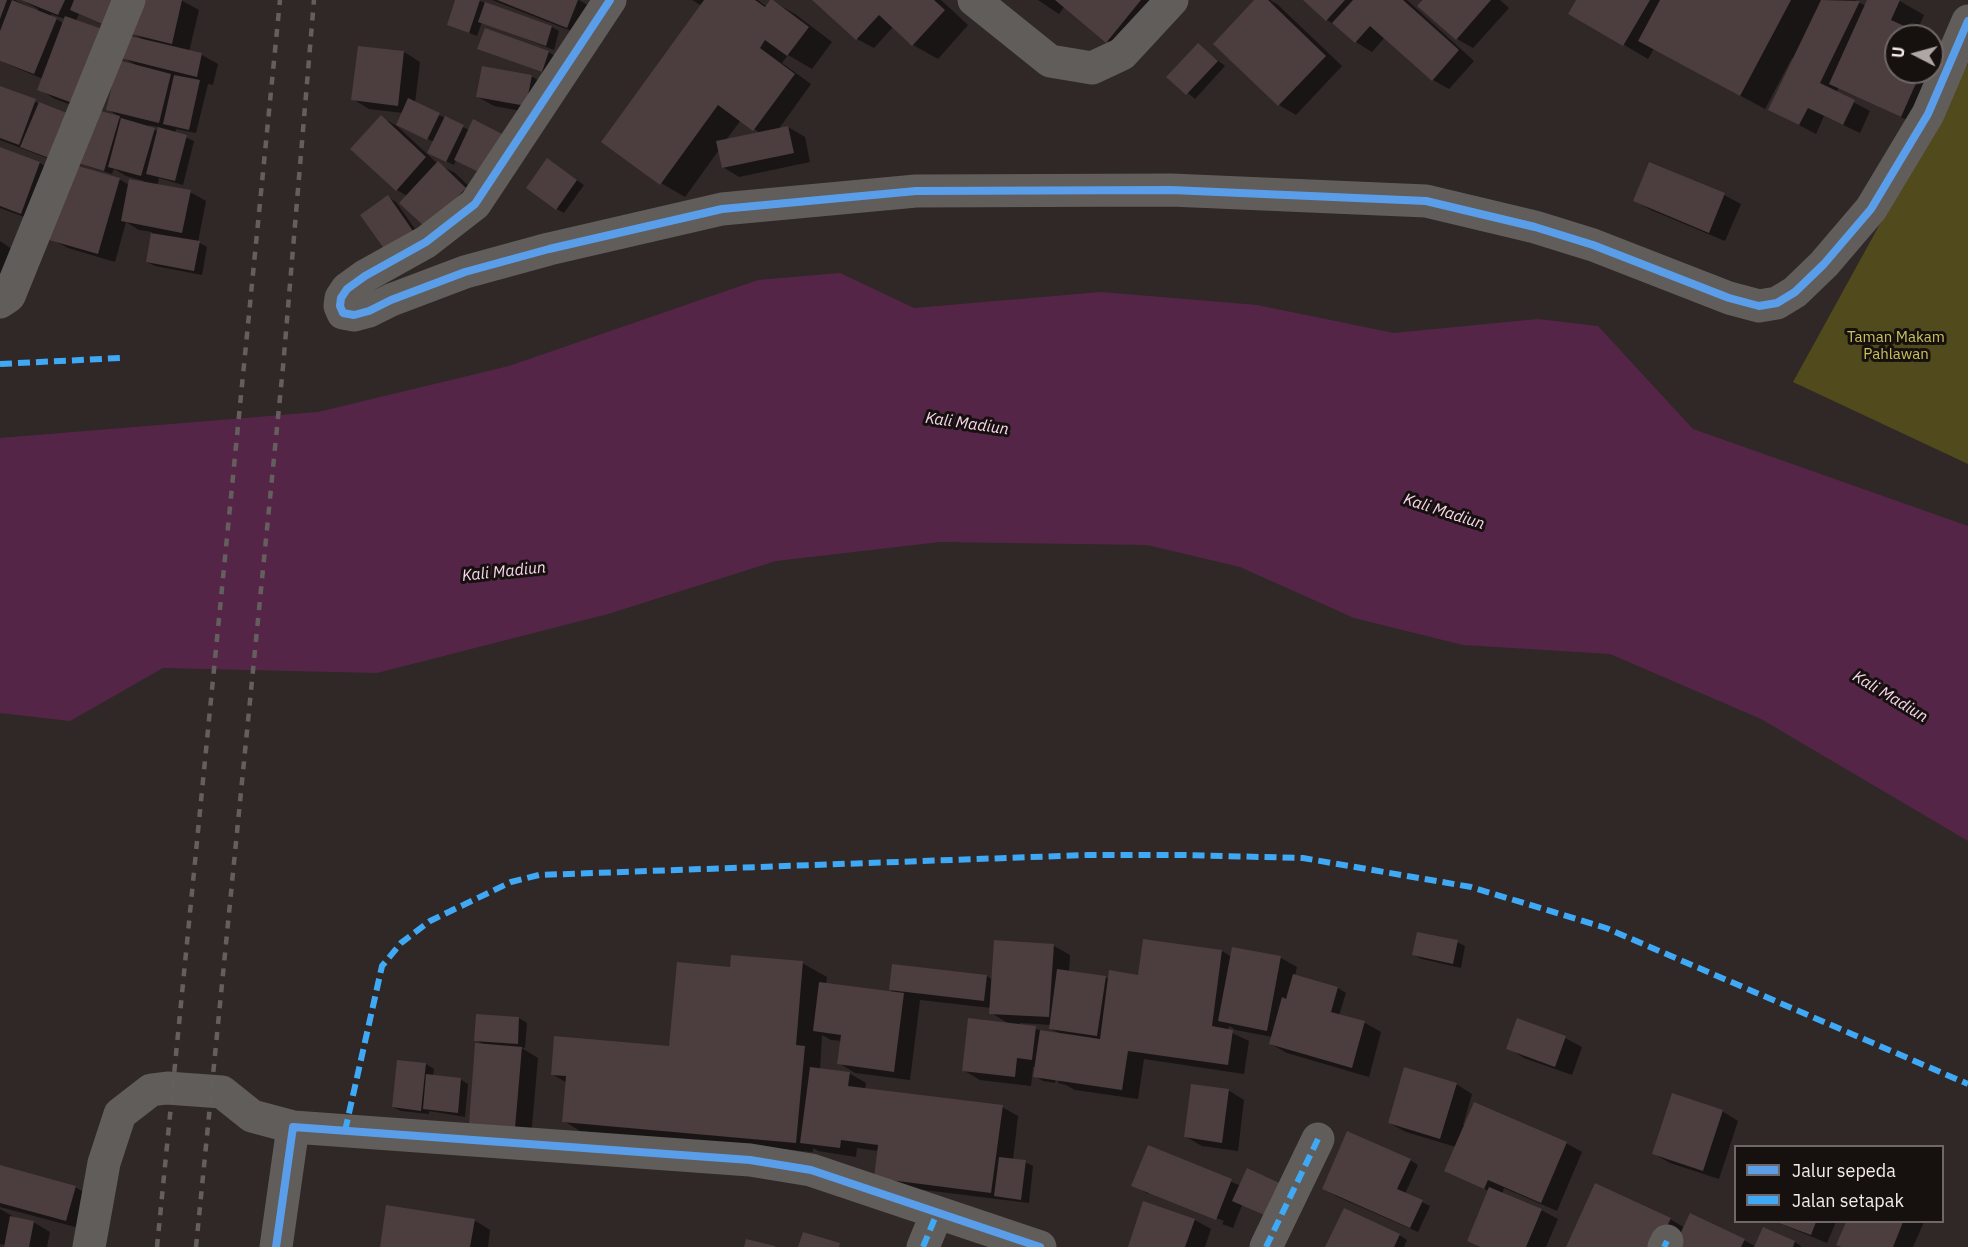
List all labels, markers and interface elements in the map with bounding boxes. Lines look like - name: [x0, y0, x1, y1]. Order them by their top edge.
- north arrow: [1884, 24, 1944, 84]
- text: U: [1888, 46, 1909, 59]
- park label: Taman Makam Pahlawan: [1847, 329, 1945, 364]
- water label: Kali Madiun: [924, 409, 1010, 439]
- water label: Kali Madiun: [1401, 490, 1487, 534]
- water label: Kali Madiun: [461, 558, 547, 586]
- water label: Kali Madiun: [1849, 667, 1931, 727]
- legend: [1734, 1145, 1944, 1223]
- text: Jalur sepeda: [1792, 1159, 1896, 1182]
- text: Jalan setapak: [1792, 1189, 1904, 1212]

